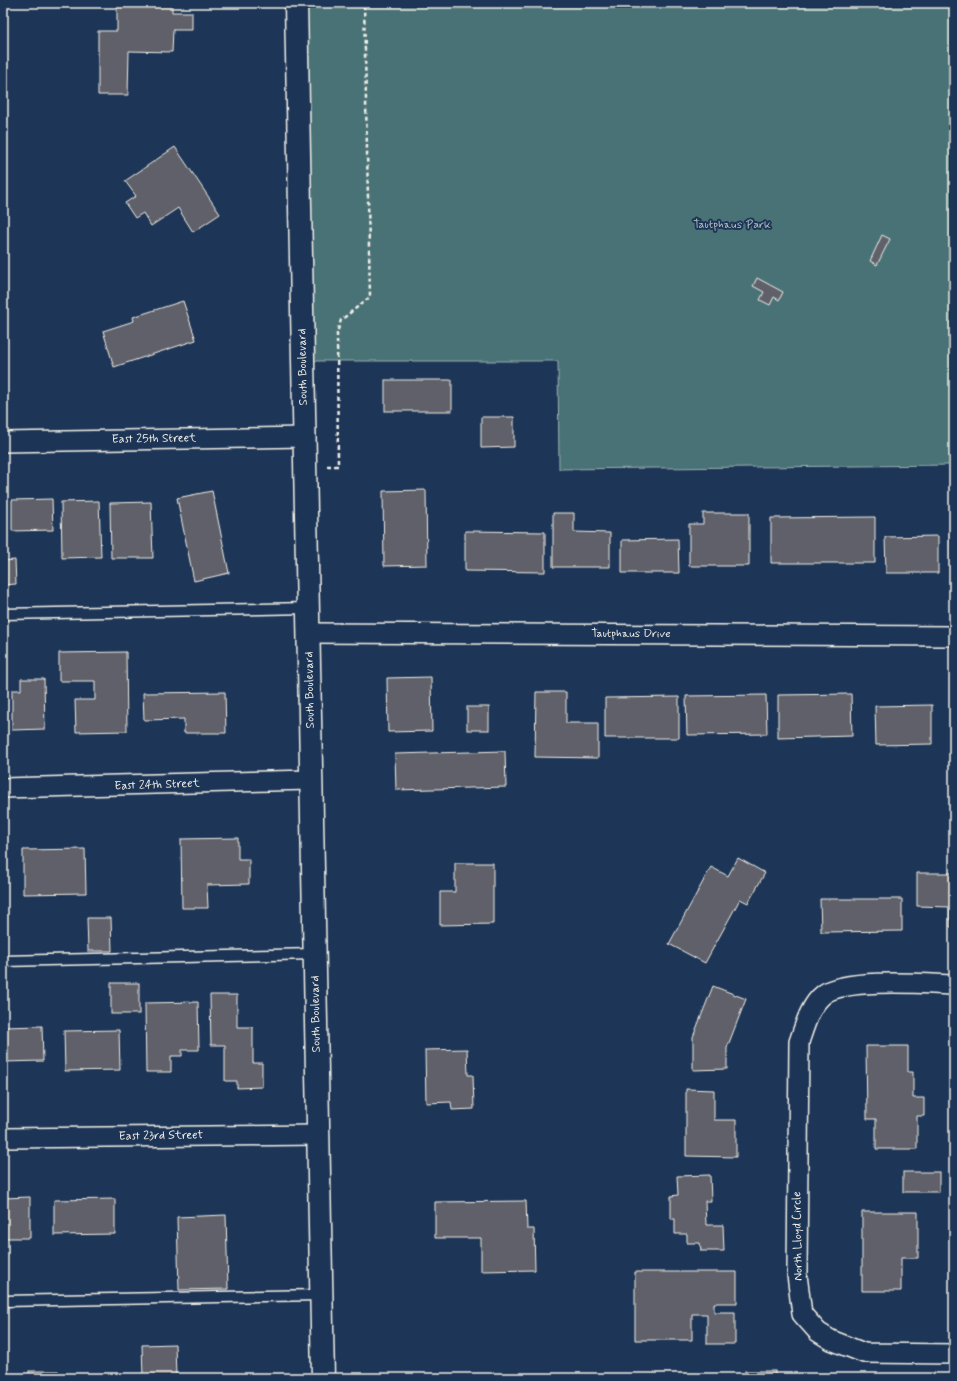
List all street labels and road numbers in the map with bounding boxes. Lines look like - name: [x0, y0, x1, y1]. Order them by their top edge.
- street label: South Boulevard: [294, 328, 312, 406]
- street label: East 25th Street: [112, 430, 196, 448]
- street label: Tautphaus Drive: [591, 626, 671, 642]
- street label: South Boulevard: [301, 651, 319, 729]
- street label: East 24th Street: [114, 776, 200, 794]
- street label: South Boulevard: [307, 975, 325, 1053]
- street label: East 23rd Street: [119, 1127, 204, 1145]
- street label: North Lloyd Circle: [789, 1191, 807, 1281]

